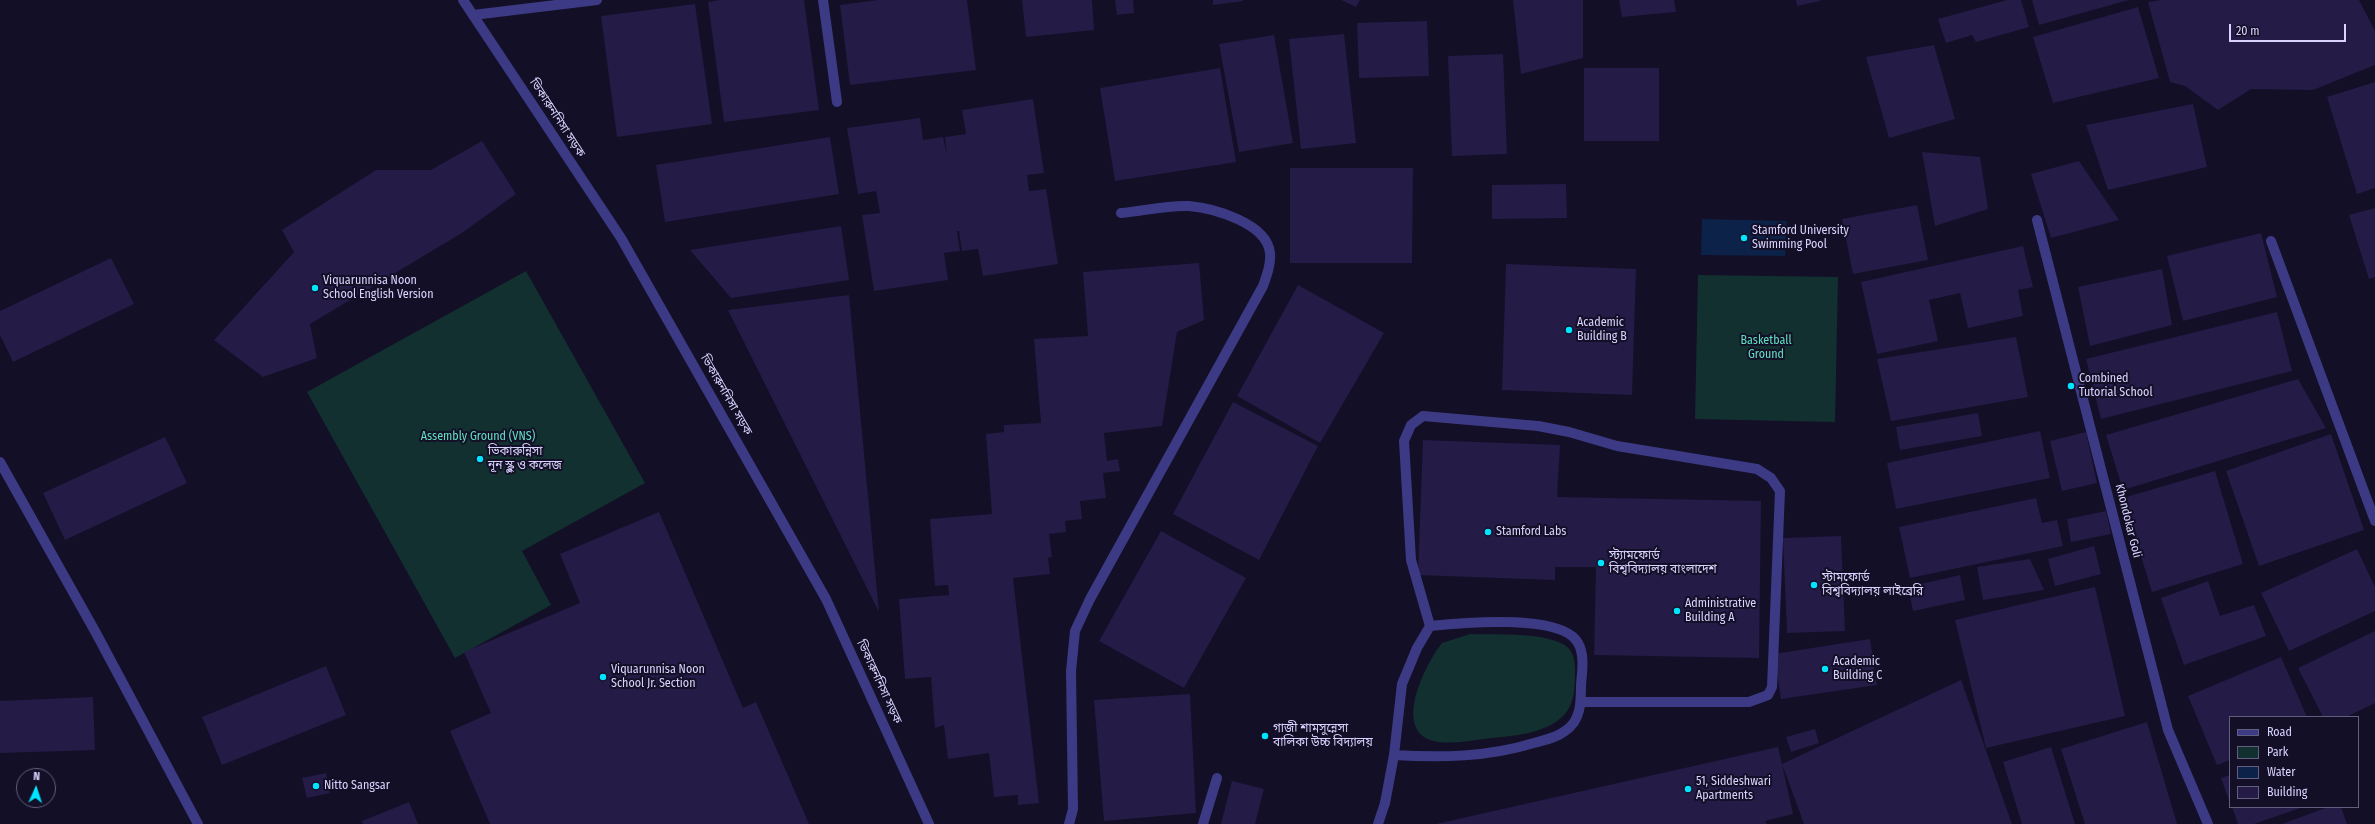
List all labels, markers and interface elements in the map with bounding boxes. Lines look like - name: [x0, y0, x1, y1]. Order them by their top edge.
- scale bar: [2231, 16, 2348, 42]
- text: 20 m: [2236, 24, 2260, 38]
- street label: ভিকারুননিসা সড়ক: [526, 76, 588, 160]
- place label: Stamford University Swimming Pool: [1752, 224, 1849, 252]
- marker: Stamford University Swimming Pool: [1739, 233, 1749, 243]
- place label: Viquarunnisa Noon School English Version: [323, 274, 433, 302]
- marker: Viquarunnisa Noon School English Version: [310, 283, 320, 293]
- place label: Academic Building B: [1577, 316, 1627, 344]
- marker: Academic Building B: [1564, 325, 1574, 335]
- park label: Basketball Ground: [1740, 334, 1792, 362]
- street label: ভিকারুননিসা সড়ক: [697, 352, 755, 438]
- place label: Combined Tutorial School: [2079, 372, 2153, 400]
- marker: Combined Tutorial School: [2066, 381, 2076, 391]
- park label: Assembly Ground (VNS): [421, 430, 535, 444]
- place label: ভিকারুন্নিসা নূন স্কুল ও কলেজ: [488, 445, 562, 473]
- marker: ভিকারুন্নিসা নূন স্কুল ও কলেজ: [475, 454, 485, 464]
- street label: Khondokar Goli: [2112, 483, 2144, 559]
- place label: Stamford Labs: [1496, 525, 1566, 539]
- marker: Stamford Labs: [1483, 527, 1493, 537]
- place label: স্ট্যামফোর্ড বিশ্ববিদ্যালয় বাংলাদেশ: [1609, 549, 1717, 577]
- marker: স্ট্যামফোর্ড বিশ্ববিদ্যালয় বাংলাদেশ: [1596, 558, 1606, 568]
- place label: স্টামফোর্ড বিশ্ববিদ্যালয় লাইব্রেরি: [1822, 571, 1923, 599]
- marker: স্টামফোর্ড বিশ্ববিদ্যালয় লাইব্রেরি: [1809, 580, 1819, 590]
- place label: Administrative Building A: [1685, 597, 1756, 625]
- marker: Administrative Building A: [1672, 606, 1682, 616]
- street label: ভিকারুননিসা সড়ক: [853, 638, 905, 726]
- place label: Academic Building C: [1833, 655, 1882, 683]
- place label: Viquarunnisa Noon School Jr. Section: [611, 663, 705, 691]
- marker: Academic Building C: [1820, 664, 1830, 674]
- marker: Viquarunnisa Noon School Jr. Section: [598, 672, 608, 682]
- legend: [2229, 716, 2359, 808]
- place label: গাজী শামসুন্নেসা বালিকা উচ্চ বিদ্যালয়: [1273, 722, 1373, 750]
- text: Road: [2267, 725, 2292, 739]
- marker: গাজী শামসুন্নেসা বালিকা উচ্চ বিদ্যালয়: [1260, 731, 1270, 741]
- text: Park: [2267, 745, 2288, 759]
- text: Water: [2267, 765, 2295, 779]
- north arrow: [16, 768, 56, 808]
- text: N: [33, 770, 40, 783]
- place label: 51, Siddeshwari Apartments: [1696, 775, 1771, 803]
- place label: Nitto Sangsar: [324, 779, 390, 793]
- marker: Nitto Sangsar: [311, 781, 321, 791]
- marker: 51, Siddeshwari Apartments: [1683, 784, 1693, 794]
- text: Building: [2267, 785, 2307, 799]

